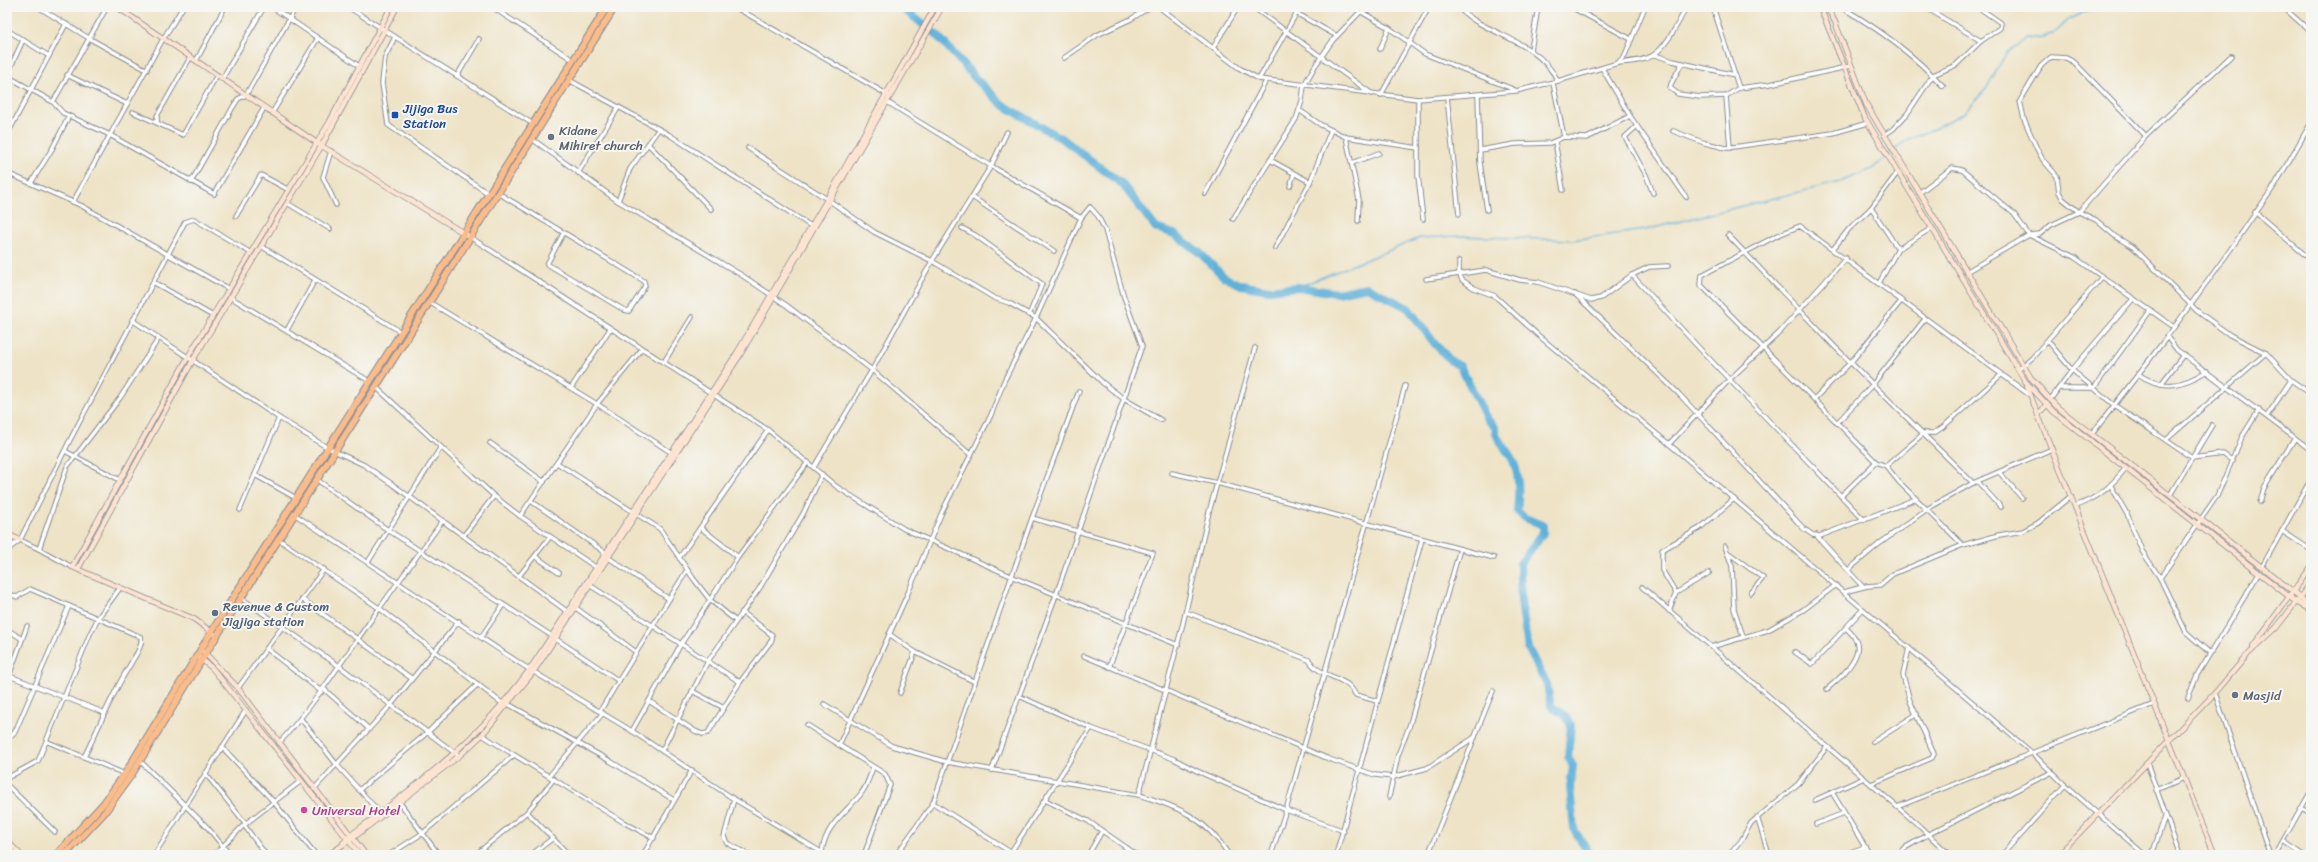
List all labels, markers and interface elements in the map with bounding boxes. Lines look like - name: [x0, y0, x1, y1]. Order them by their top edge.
- place label: Jijiga Bus Station: [402, 97, 458, 135]
- marker: Jijiga Bus Station: [390, 110, 400, 120]
- place label: Kidane Mihiret church: [559, 119, 643, 157]
- marker: Kidane Mihiret church: [546, 132, 556, 142]
- place label: Revenue & Custom Jigjiga station: [222, 595, 329, 633]
- marker: Revenue & Custom Jigjiga station: [210, 608, 220, 618]
- place label: Masjid: [2243, 684, 2282, 707]
- marker: Masjid: [2230, 690, 2240, 700]
- place label: Universal Hotel: [312, 799, 401, 822]
- marker: Universal Hotel: [299, 805, 309, 815]

